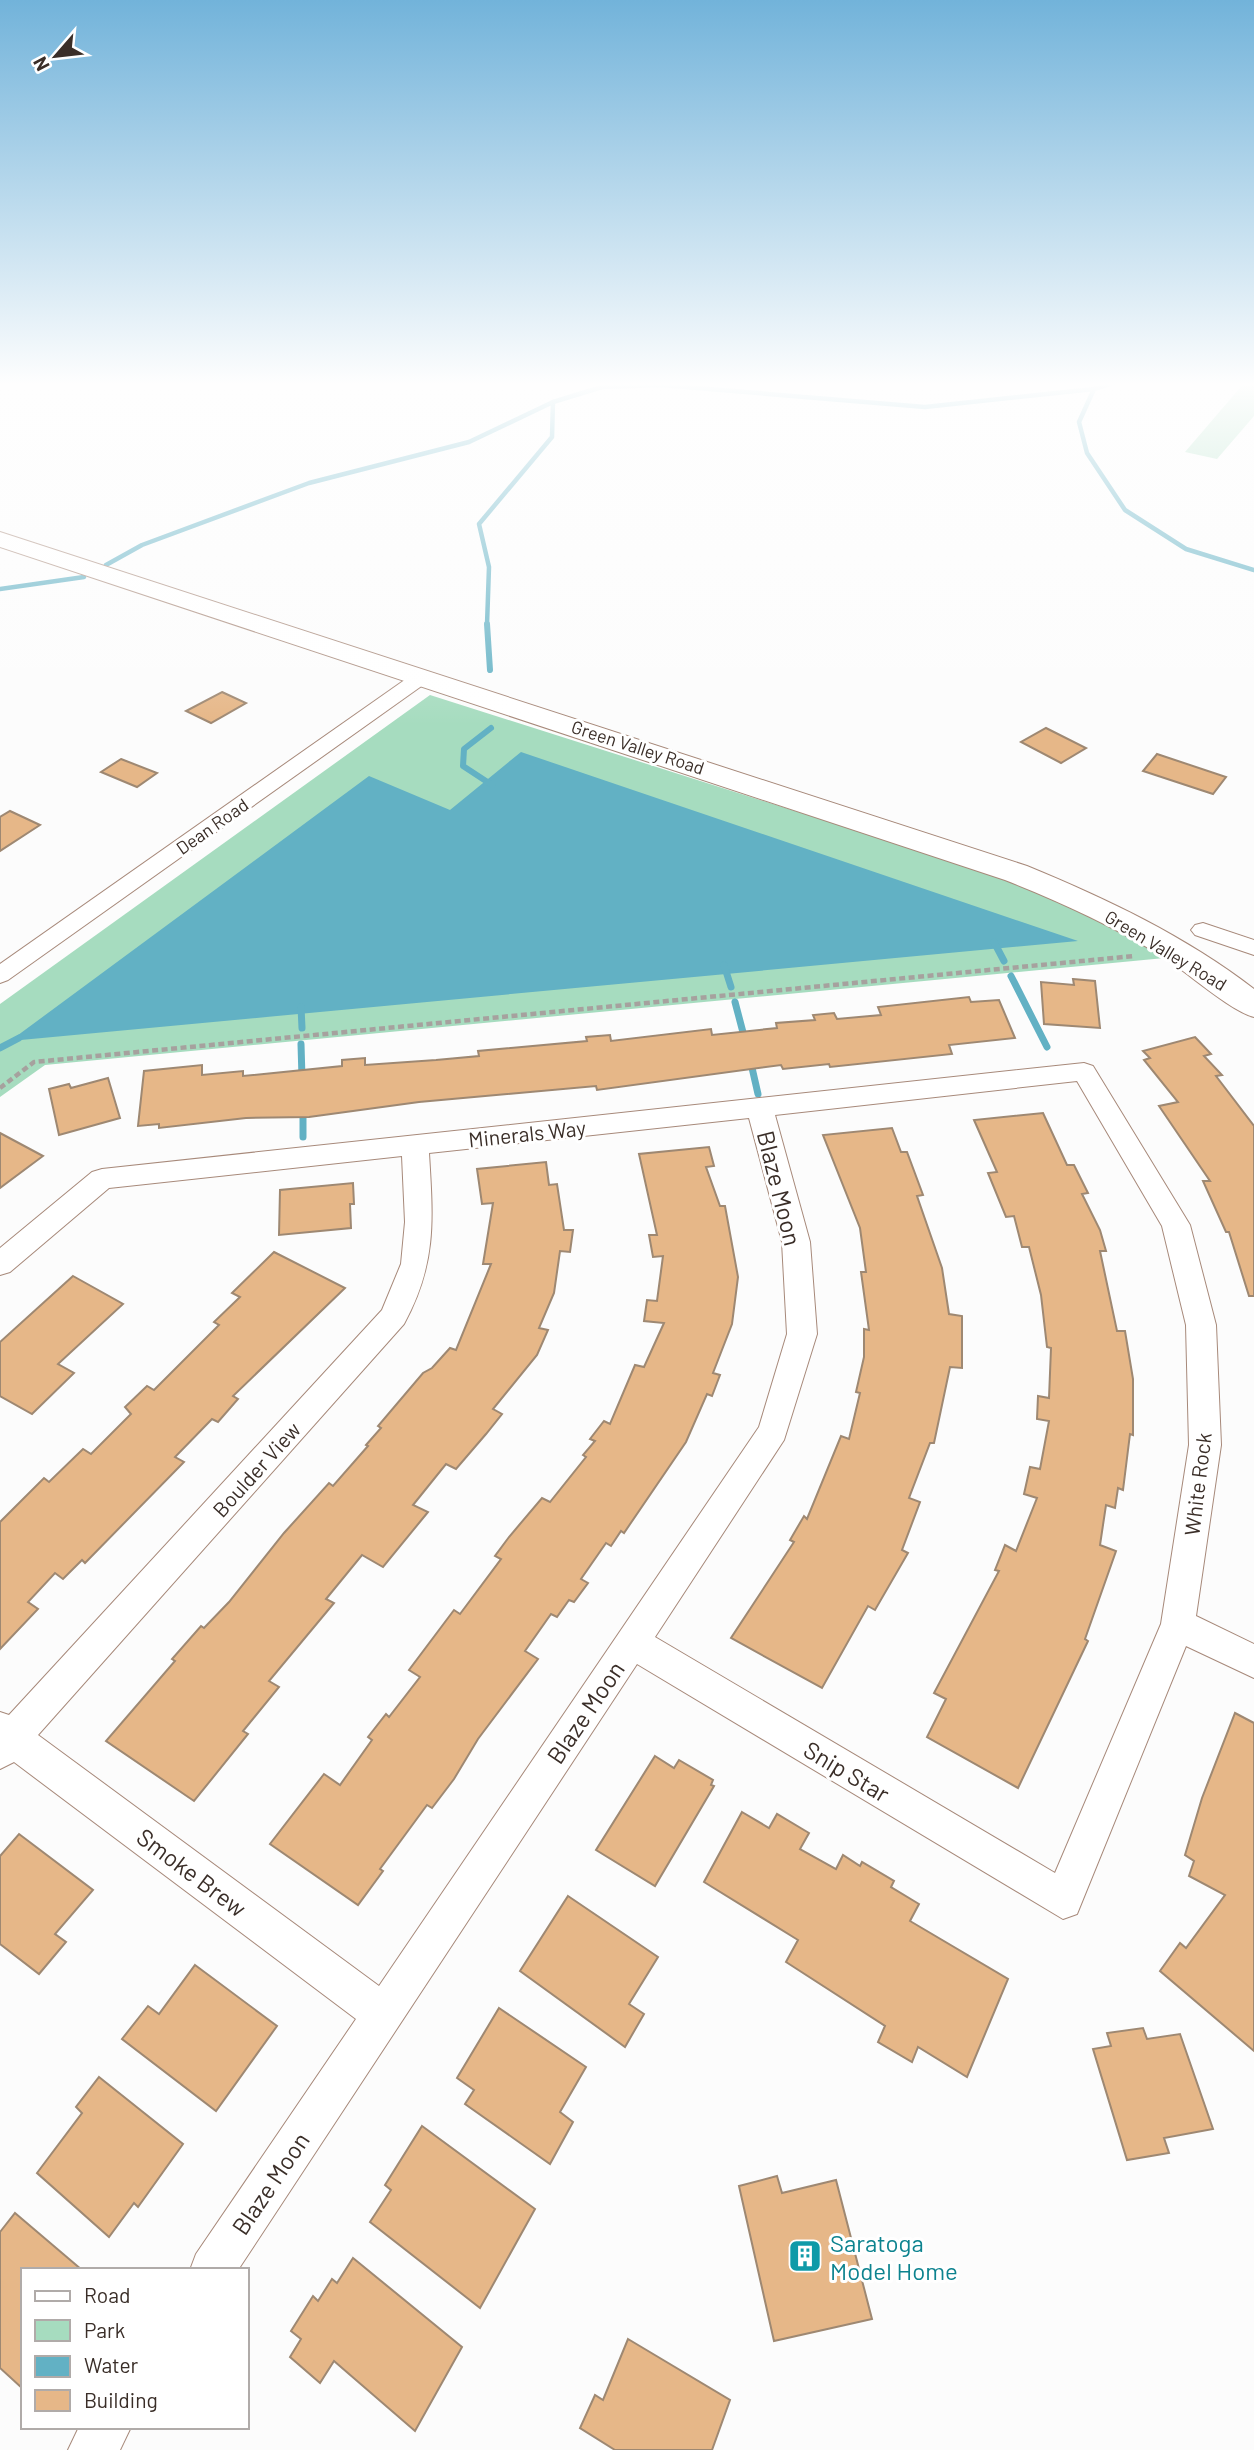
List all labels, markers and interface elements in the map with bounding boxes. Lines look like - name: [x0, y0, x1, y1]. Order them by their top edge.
- north arrow: [21, 21, 91, 91]
- text: N: [27, 53, 54, 75]
- street label: Green Valley Road: [569, 715, 707, 779]
- street label: Dean Road: [172, 793, 252, 859]
- street label: Green Valley Road: [1101, 905, 1231, 995]
- street label: Minerals Way: [467, 1114, 587, 1152]
- street label: Blaze Moon: [752, 1128, 808, 1248]
- street label: Boulder View: [207, 1416, 305, 1522]
- street label: White Rock: [1178, 1431, 1216, 1537]
- street label: Blaze Moon: [540, 1655, 630, 1769]
- street label: Snip Star: [799, 1734, 895, 1808]
- street label: Smoke Brew: [132, 1821, 252, 1923]
- street label: Blaze Moon: [225, 2126, 315, 2240]
- place label: Saratoga Model Home: [830, 2228, 958, 2285]
- building icon: Saratoga Model Home: [786, 2237, 824, 2275]
- legend: [21, 2268, 248, 2429]
- text: Road: [84, 2282, 130, 2307]
- text: Park: [84, 2317, 125, 2342]
- text: Water: [84, 2352, 139, 2377]
- text: Building: [84, 2387, 158, 2412]

